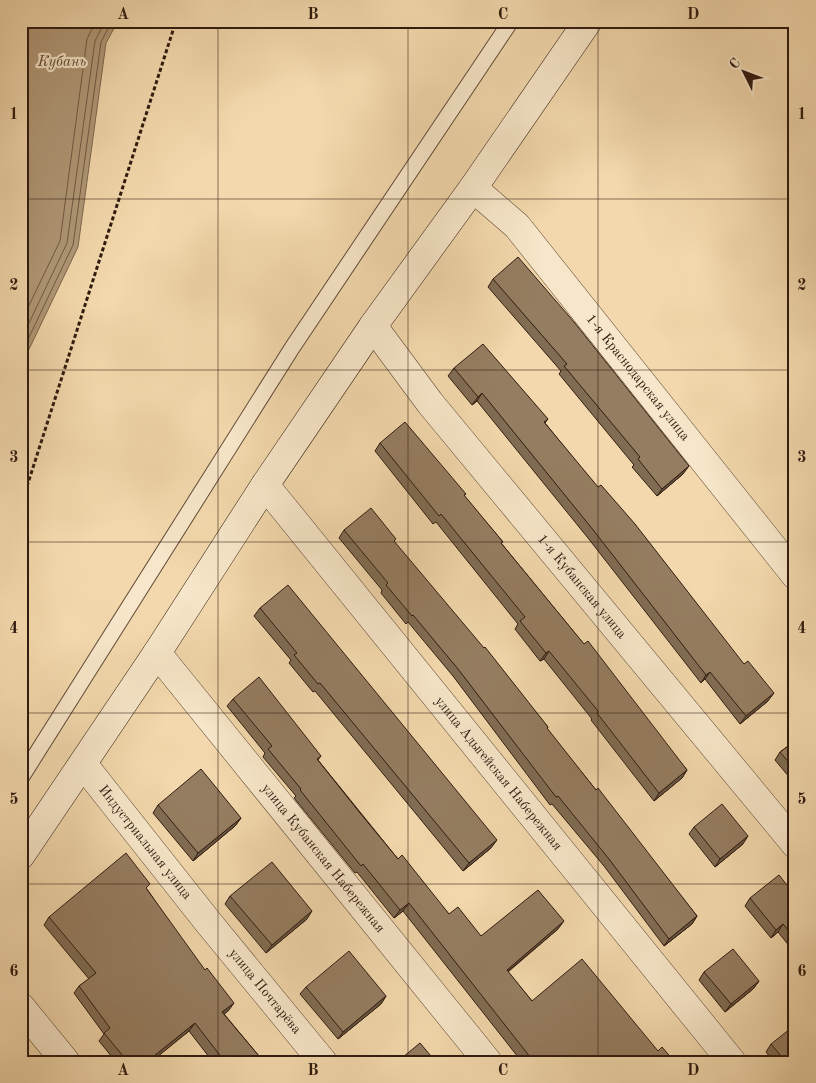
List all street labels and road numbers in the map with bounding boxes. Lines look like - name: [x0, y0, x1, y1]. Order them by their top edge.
- street label: 1-я Краснодарская улица: [583, 312, 692, 444]
- street label: 1-я Кубанская улица: [535, 532, 629, 641]
- street label: улица Адыгейская Набережная: [432, 694, 565, 853]
- street label: улица Кубанская Набережная: [259, 781, 387, 935]
- street label: Индустриальная улица: [96, 783, 194, 902]
- street label: улица Почтарёва: [226, 946, 304, 1037]

